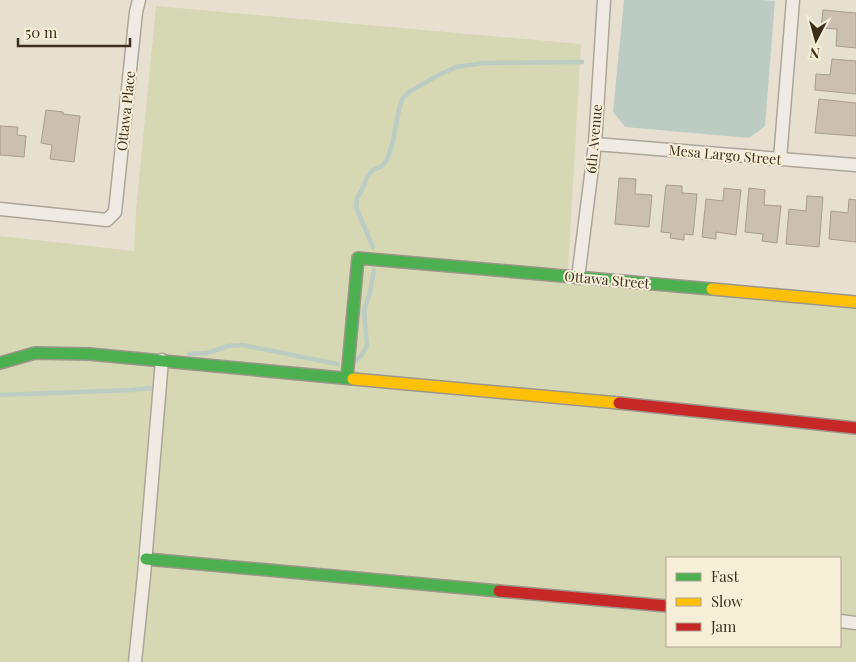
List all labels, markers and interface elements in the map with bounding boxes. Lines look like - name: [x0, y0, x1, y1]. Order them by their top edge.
- scale bar: [18, 15, 130, 47]
- north arrow: [791, 15, 841, 65]
- text: 50 m: [25, 22, 58, 42]
- text: N: [809, 43, 821, 63]
- street label: Ottawa Place: [112, 70, 139, 152]
- street label: 6th Avenue: [581, 103, 606, 174]
- street label: Mesa Largo Street: [668, 140, 783, 169]
- street label: Ottawa Street: [564, 266, 651, 293]
- legend: [666, 557, 841, 647]
- text: Fast: [711, 566, 740, 586]
- text: Slow: [711, 591, 743, 611]
- text: Jam: [710, 616, 737, 636]

